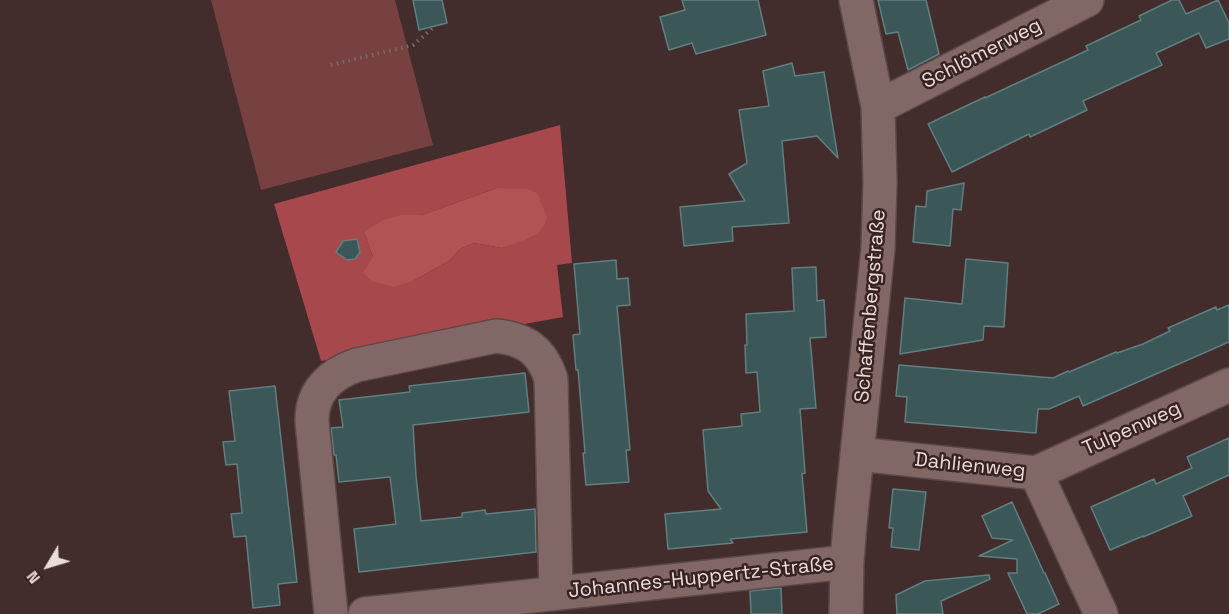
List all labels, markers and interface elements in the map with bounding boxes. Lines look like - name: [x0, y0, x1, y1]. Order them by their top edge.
- street label: Schlömerweg: [918, 14, 1046, 94]
- street label: Schaffenbergstraße: [851, 209, 891, 403]
- street label: Tulpenweg: [1079, 397, 1185, 461]
- street label: Dahlienweg: [913, 448, 1027, 484]
- north arrow: [18, 536, 78, 596]
- street label: Johannes-Huppertz-Straße: [567, 552, 835, 604]
- text: N: [22, 567, 45, 588]

